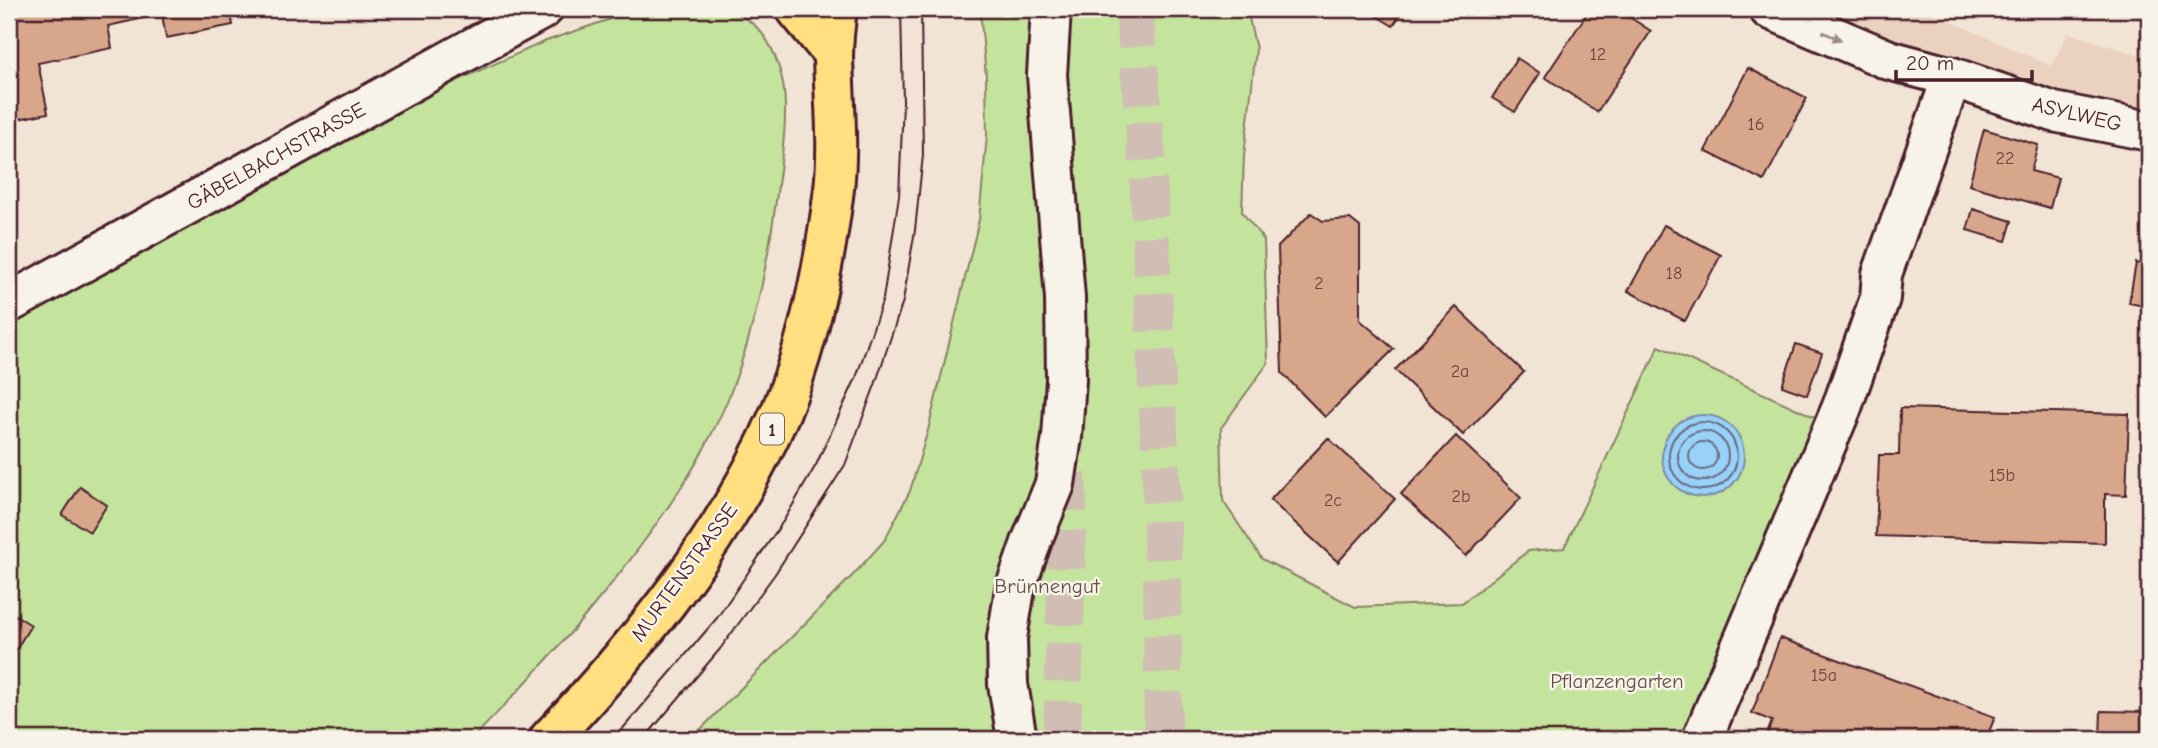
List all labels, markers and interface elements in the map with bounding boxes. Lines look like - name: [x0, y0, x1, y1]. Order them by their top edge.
- one-way arrow: [1822, 30, 1843, 41]
- scale bar: [1896, 38, 2032, 82]
- house number: 12: [1590, 44, 1606, 65]
- text: 20 m: [1906, 51, 1954, 75]
- street label: ASYLWEG: [2030, 92, 2124, 136]
- street label: GÄBELBACHSTRASSE: [183, 97, 369, 215]
- house number: 16: [1748, 114, 1764, 135]
- house number: 22: [1996, 148, 2014, 169]
- house number: 18: [1666, 263, 1682, 284]
- house number: 2: [1314, 273, 1324, 294]
- house number: 2a: [1451, 361, 1469, 382]
- road number: 1: [760, 414, 784, 444]
- house number: 15b: [1989, 465, 2015, 486]
- house number: 2b: [1451, 486, 1471, 507]
- house number: 2c: [1324, 490, 1342, 511]
- street label: MURTENSTRASSE: [626, 498, 742, 646]
- park label: Brünnengut: [994, 574, 1101, 598]
- house number: 15a: [1811, 665, 1837, 686]
- park label: Pflanzengarten: [1550, 669, 1684, 693]

